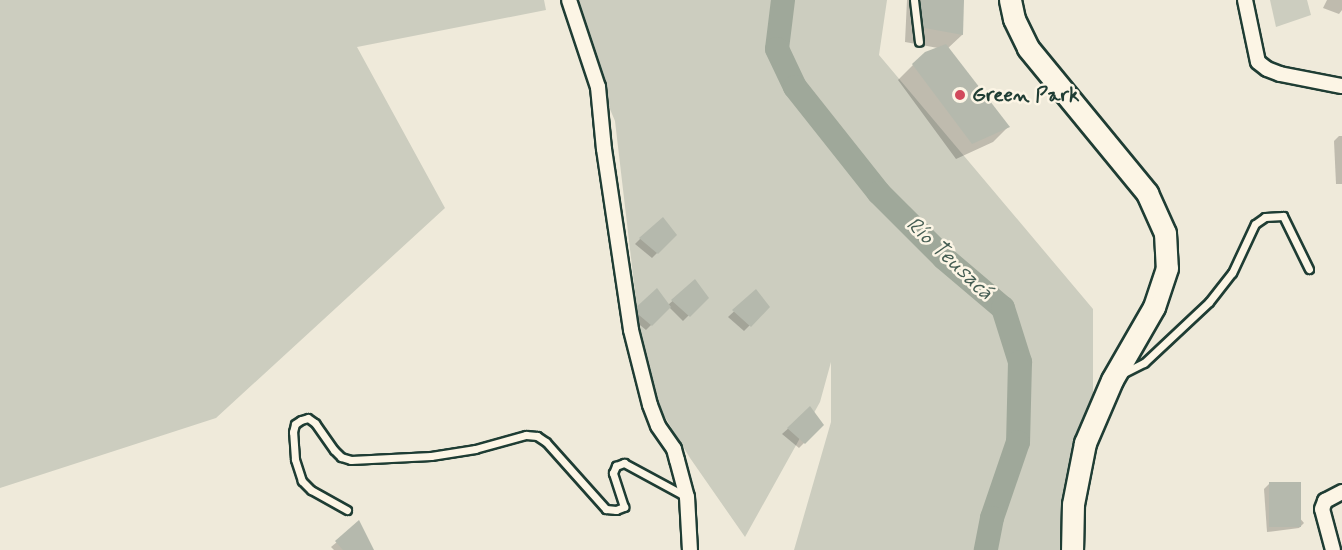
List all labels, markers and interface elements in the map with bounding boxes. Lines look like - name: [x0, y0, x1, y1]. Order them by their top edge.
- place label: Green Park: [972, 82, 1077, 108]
- marker: Green Park: [953, 88, 967, 102]
- water label: Río Teusacá: [902, 214, 996, 304]

